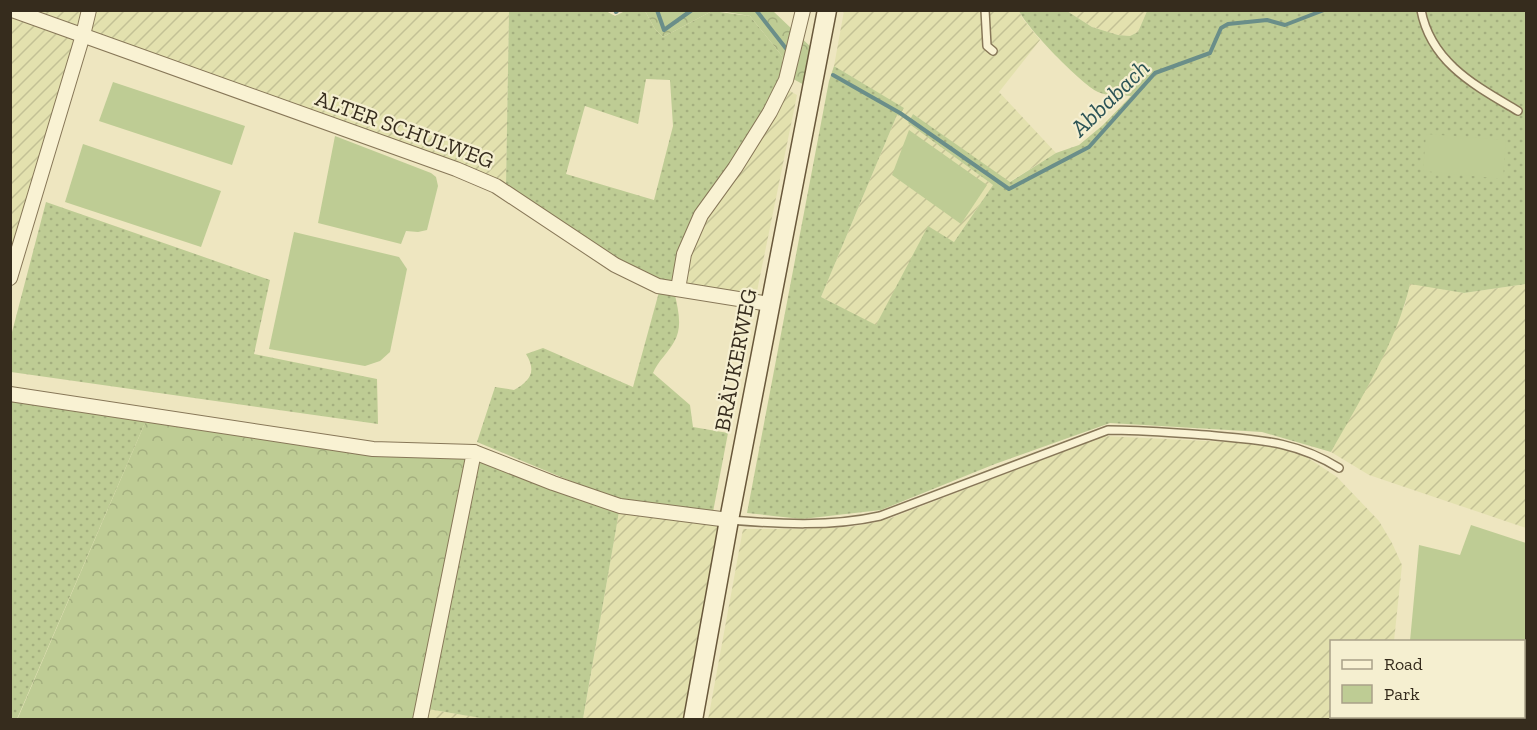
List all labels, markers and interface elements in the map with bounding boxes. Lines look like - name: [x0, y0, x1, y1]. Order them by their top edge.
- water label: Abbabach: [1063, 53, 1155, 143]
- street label: ALTER SCHULWEG: [312, 85, 498, 174]
- street label: BRÄUKERWEG: [708, 286, 763, 434]
- legend: [1330, 640, 1525, 718]
- text: Road: [1384, 653, 1423, 675]
- text: Park: [1384, 683, 1420, 705]

